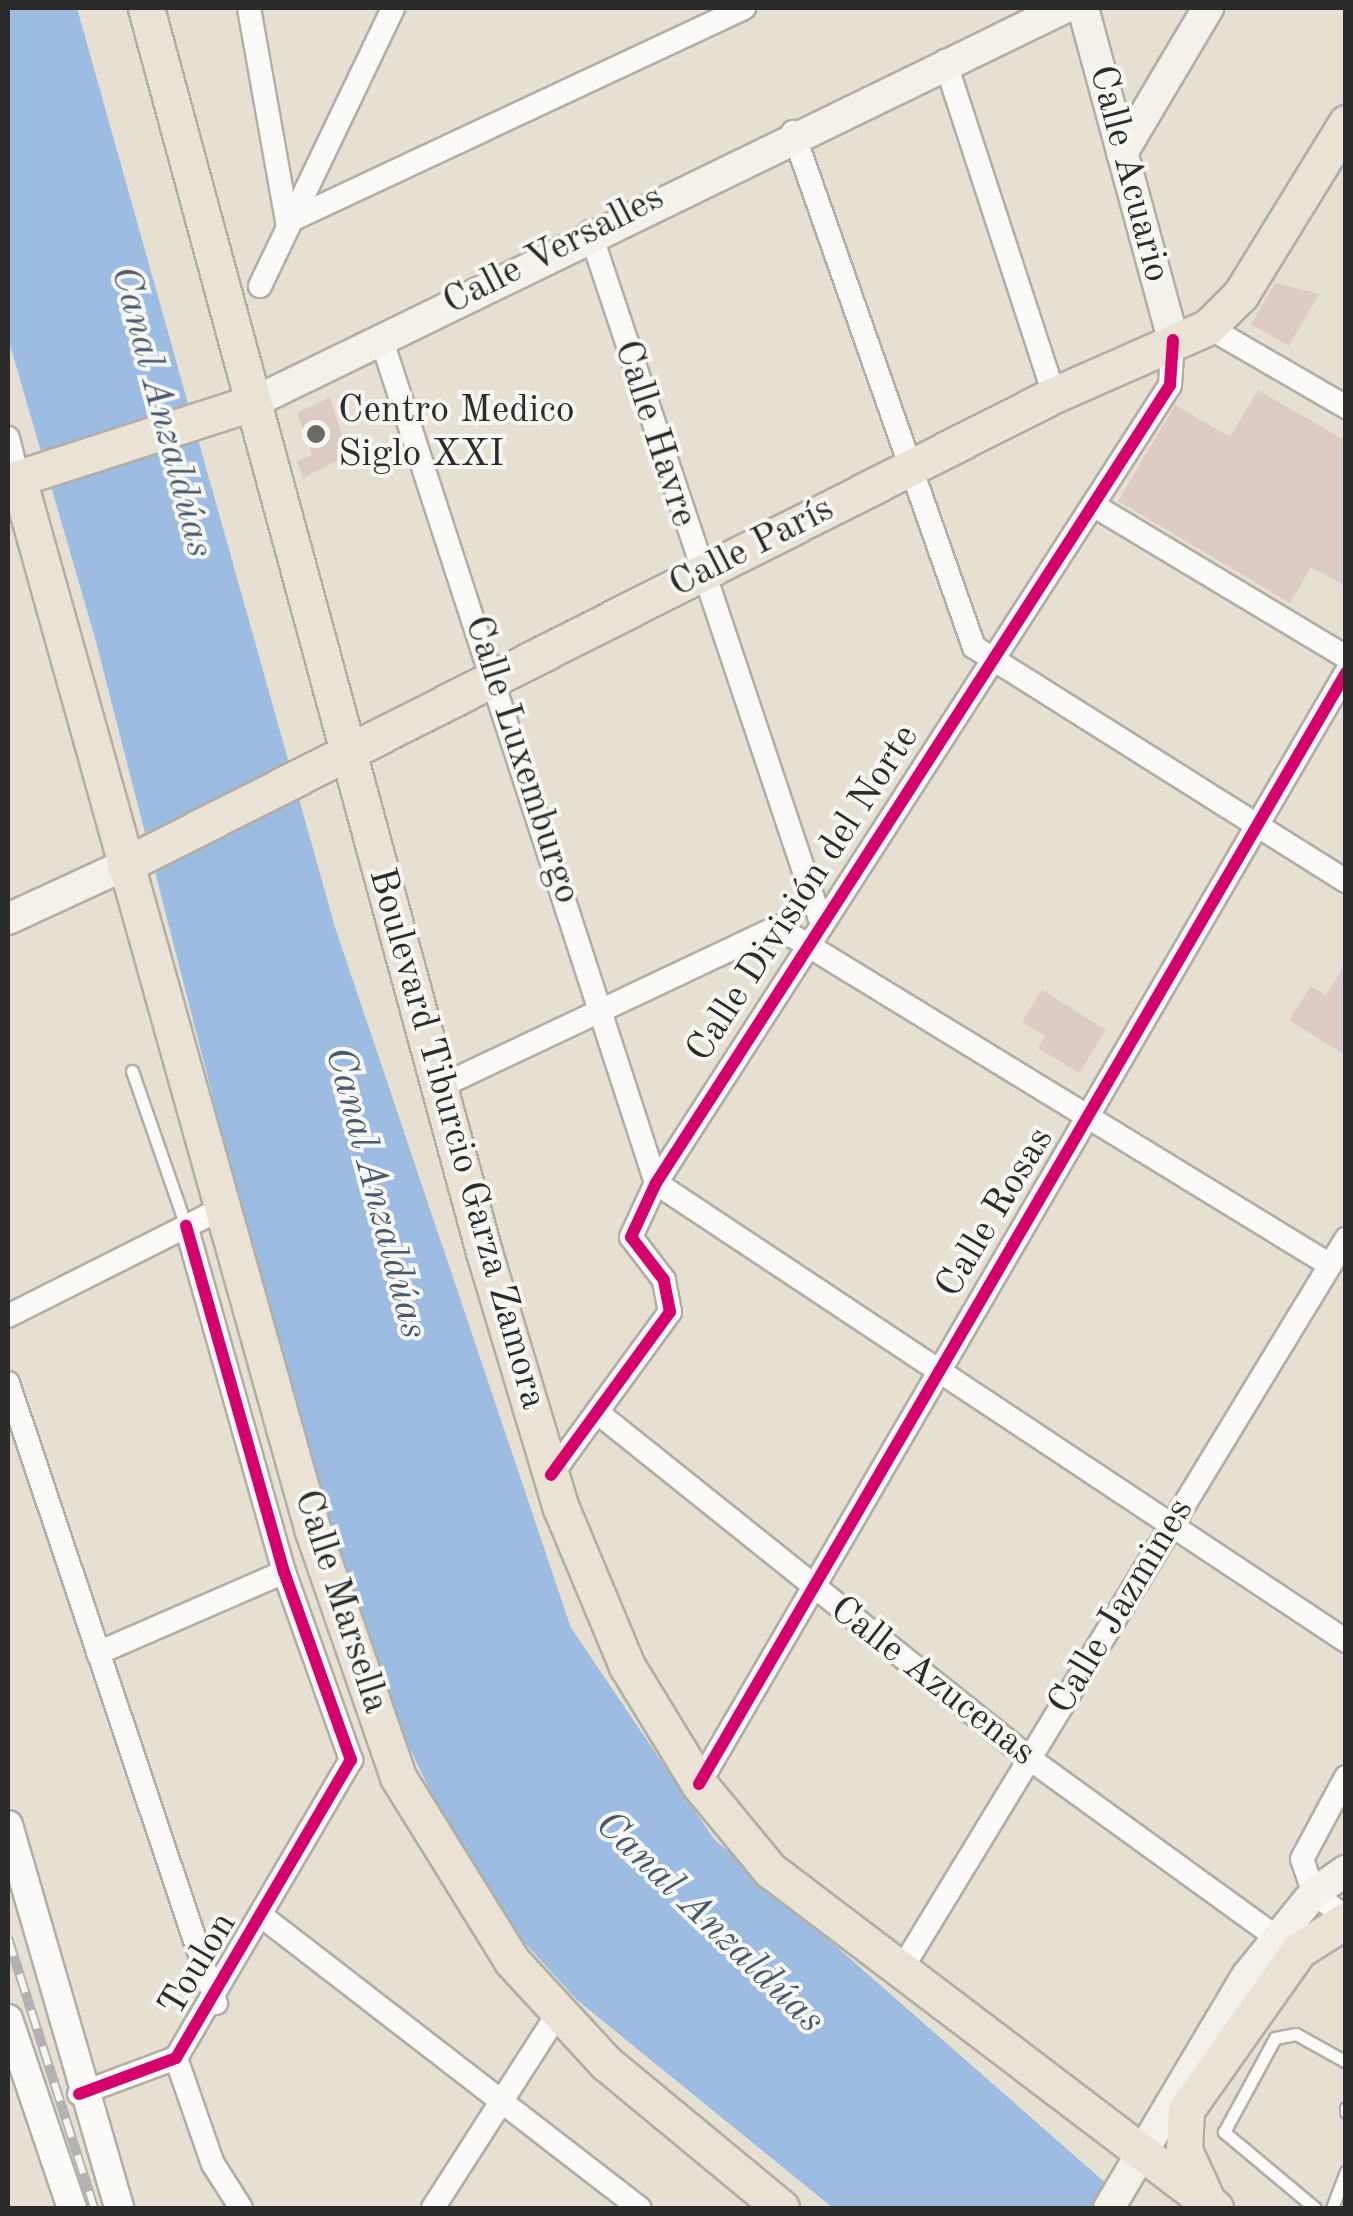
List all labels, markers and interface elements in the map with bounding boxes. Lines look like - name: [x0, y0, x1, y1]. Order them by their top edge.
- street label: Calle Acuario: [1077, 61, 1179, 287]
- street label: Calle Versalles: [436, 176, 672, 326]
- water label: Canal Anzaldúas: [99, 261, 223, 563]
- street label: Calle Havre: [602, 335, 706, 533]
- place label: Centro Medico Siglo XXI: [338, 389, 575, 478]
- marker: Centro Medico Siglo XXI: [303, 421, 329, 447]
- street label: Calle París: [662, 487, 842, 609]
- street label: Calle Luxemburgo: [453, 610, 589, 910]
- street label: Calle División del Norte: [678, 717, 930, 1071]
- street label: Boulevard Tiburcio Garza Zamora: [357, 863, 555, 1415]
- water label: Canal Anzaldúas: [313, 1042, 437, 1344]
- street label: Calle Rosas: [927, 1120, 1065, 1306]
- street label: Calle Marsella: [282, 1484, 398, 1720]
- street label: Calle Jazmines: [1040, 1491, 1204, 1723]
- street label: Calle Azucenas: [820, 1587, 1044, 1777]
- water label: Canal Anzaldúas: [584, 1801, 834, 2045]
- street label: Toulon: [150, 1905, 248, 2025]

